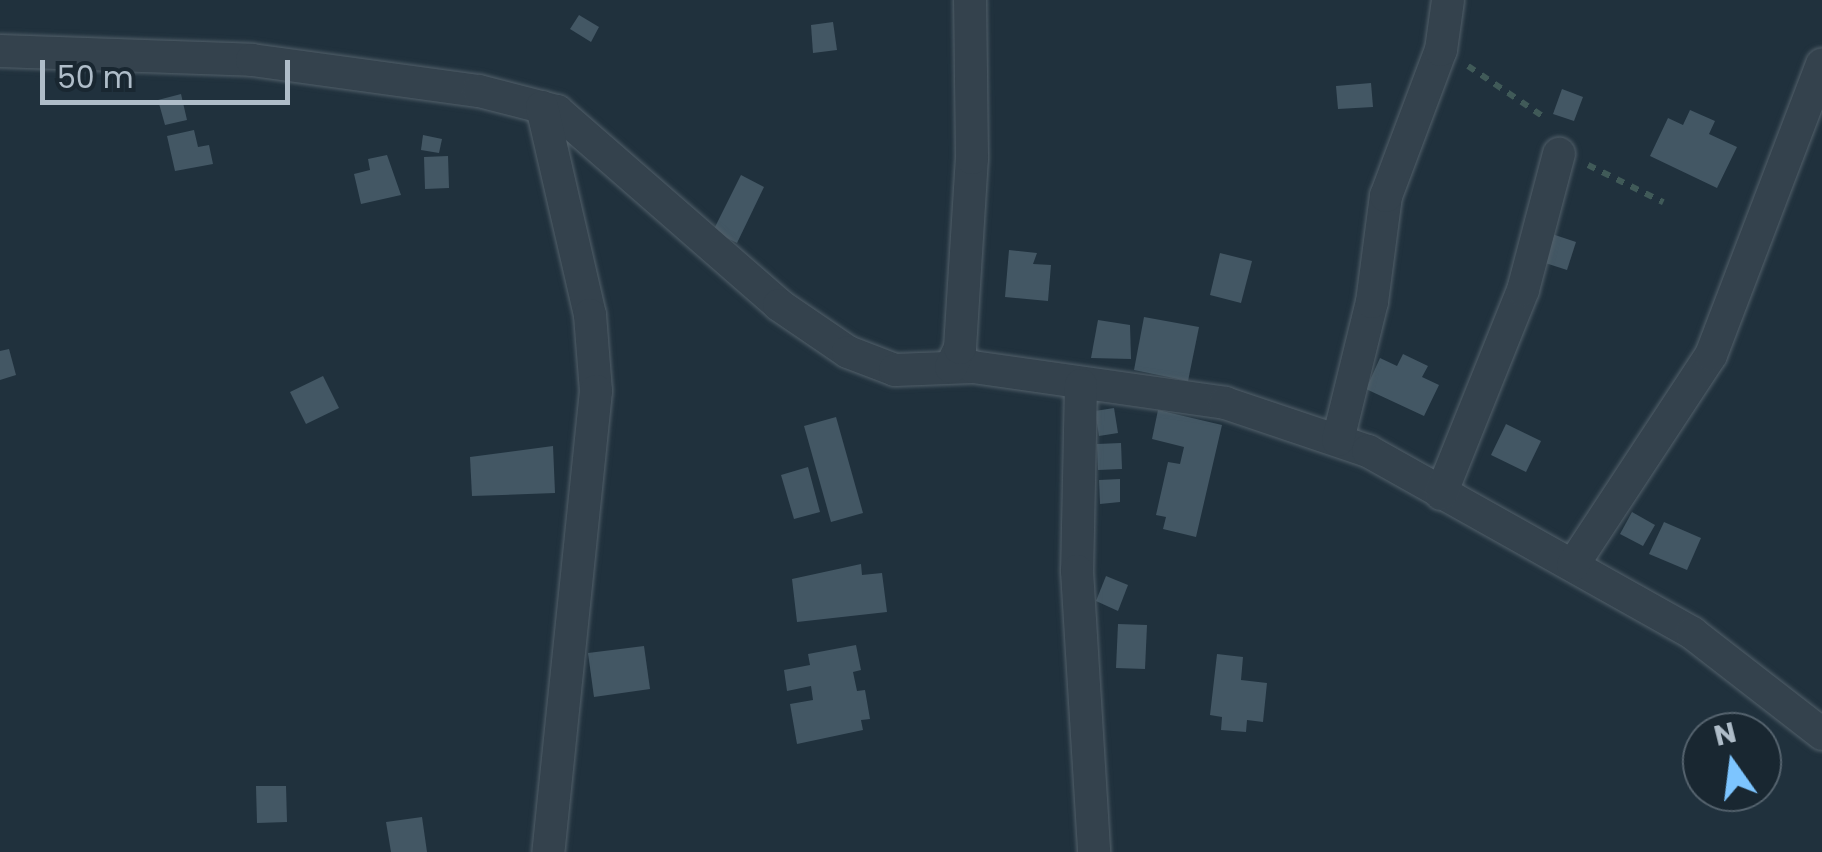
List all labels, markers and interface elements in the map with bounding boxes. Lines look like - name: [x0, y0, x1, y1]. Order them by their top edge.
- scale bar: [45, 40, 295, 102]
- text: 50 m: [57, 56, 134, 99]
- north arrow: [1682, 712, 1782, 812]
- text: N: [1710, 713, 1740, 756]

